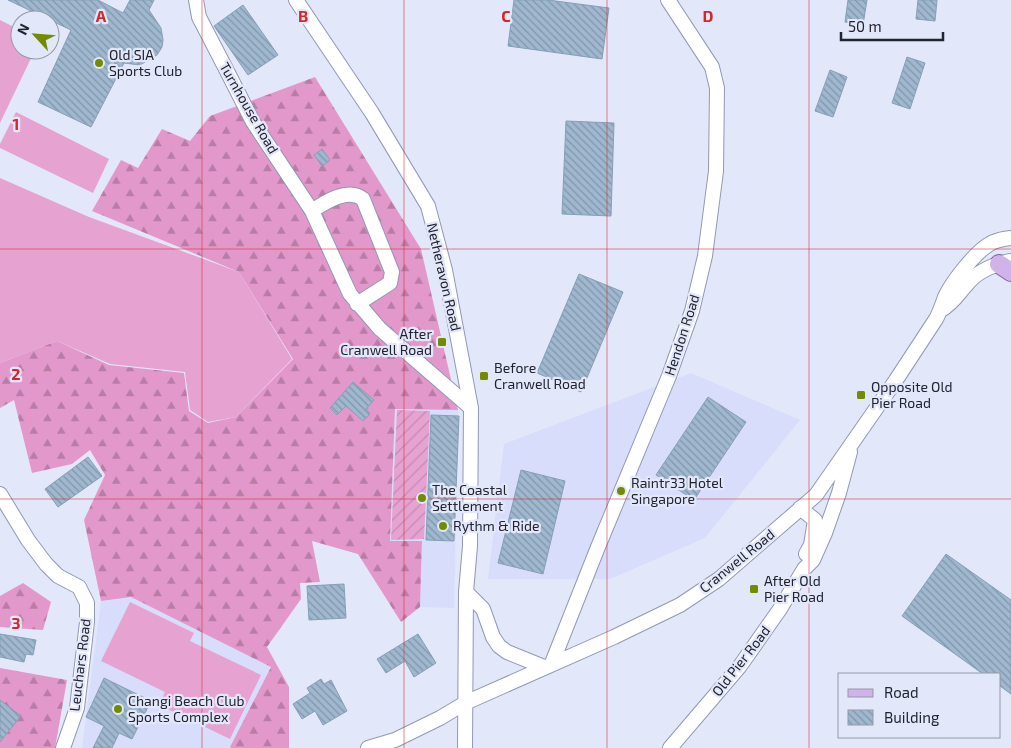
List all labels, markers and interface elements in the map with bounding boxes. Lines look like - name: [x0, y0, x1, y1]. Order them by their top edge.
- text: A: [96, 6, 107, 25]
- text: B: [298, 6, 308, 25]
- text: C: [501, 6, 511, 25]
- text: D: [703, 6, 714, 25]
- north arrow: [10, 10, 60, 60]
- scale bar: [841, 10, 944, 42]
- text: 50 m: [848, 17, 882, 35]
- text: N: [13, 21, 33, 37]
- place label: Old SIA Sports Club: [109, 46, 182, 79]
- marker: Old SIA Sports Club: [93, 57, 105, 69]
- street label: Turnhouse Road: [216, 59, 282, 156]
- text: 1: [13, 114, 19, 133]
- street label: Netheravon Road: [424, 221, 465, 333]
- street label: Hendon Road: [660, 292, 703, 378]
- place label: After Cranwell Road: [340, 325, 432, 358]
- marker: After Cranwell Road: [436, 336, 448, 348]
- place label: Before Cranwell Road: [494, 359, 586, 392]
- text: 2: [11, 364, 21, 383]
- marker: Before Cranwell Road: [478, 370, 490, 382]
- place label: Opposite Old Pier Road: [871, 378, 953, 411]
- marker: Opposite Old Pier Road: [855, 389, 867, 401]
- place label: Raintr33 Hotel Singapore: [631, 474, 724, 507]
- place label: The Coastal Settlement: [432, 481, 508, 514]
- marker: Raintr33 Hotel Singapore: [615, 485, 627, 497]
- marker: The Coastal Settlement: [416, 492, 428, 504]
- place label: Rythm & Ride: [453, 517, 540, 534]
- marker: Rythm & Ride: [437, 520, 449, 532]
- street label: Cranwell Road: [696, 525, 778, 596]
- place label: After Old Pier Road: [764, 572, 824, 605]
- marker: After Old Pier Road: [748, 583, 760, 595]
- text: 3: [11, 613, 21, 632]
- street label: Leuchars Road: [65, 618, 94, 712]
- street label: Old Pier Road: [708, 622, 773, 699]
- legend: [838, 673, 1001, 738]
- text: Road: [884, 683, 919, 701]
- place label: Changi Beach Club Sports Complex: [128, 692, 244, 725]
- marker: Changi Beach Club Sports Complex: [112, 703, 124, 715]
- text: Building: [884, 708, 940, 726]

